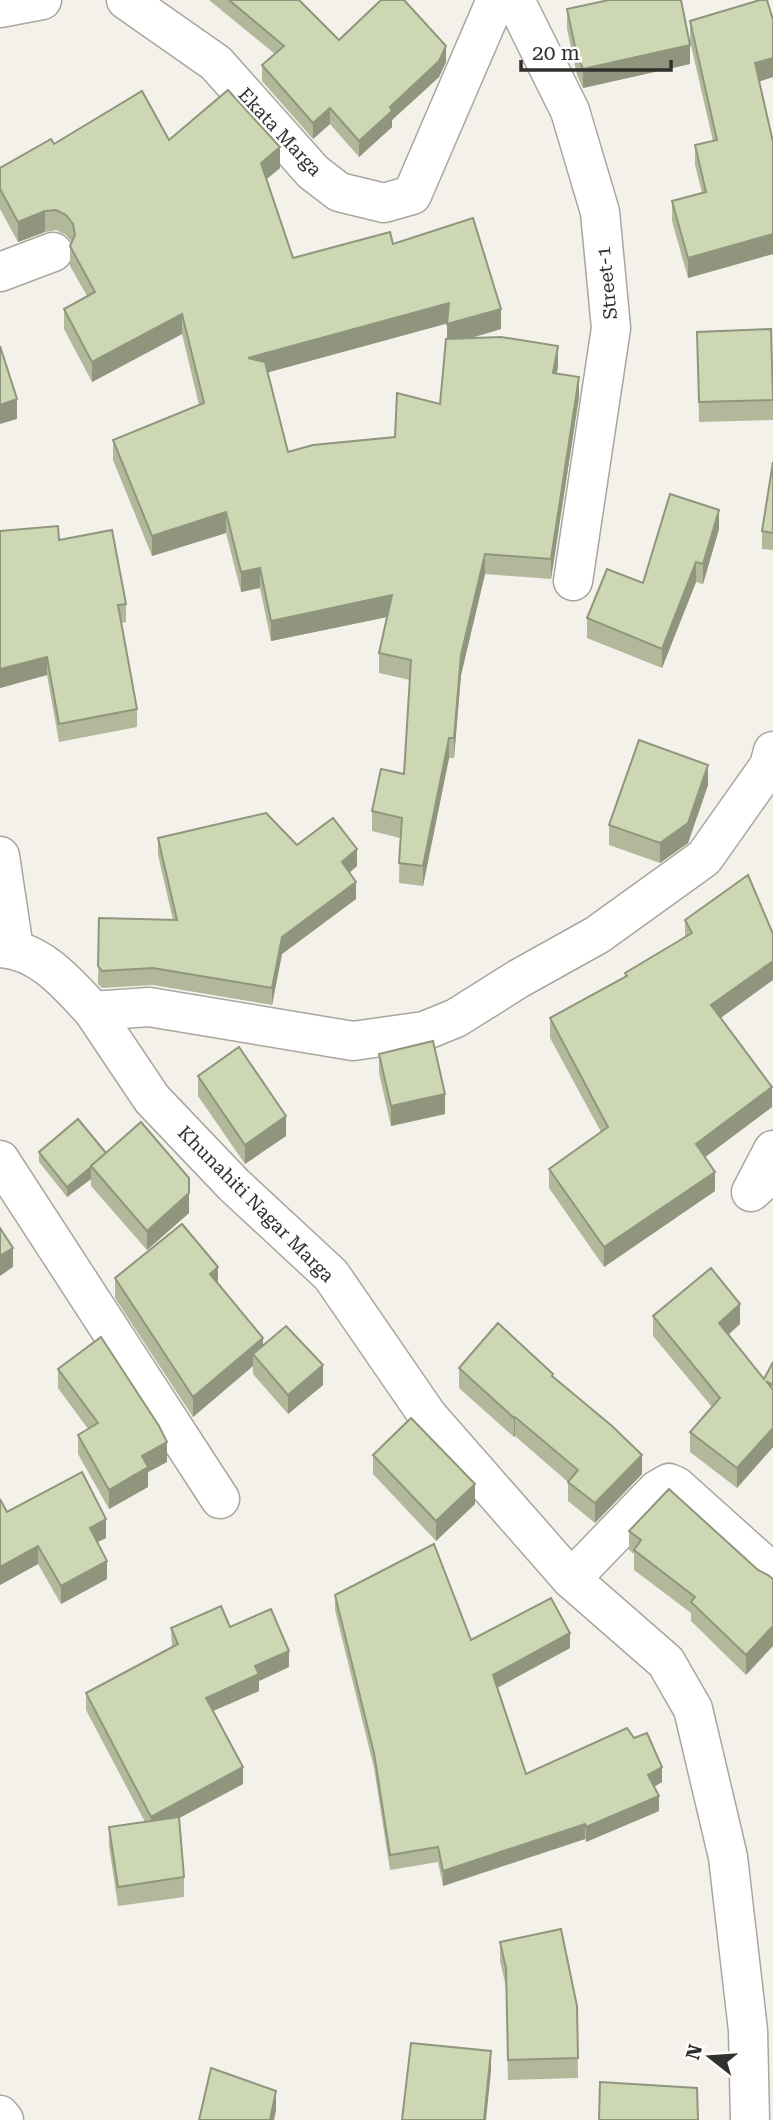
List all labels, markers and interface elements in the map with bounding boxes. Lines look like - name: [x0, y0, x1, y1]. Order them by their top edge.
- scale bar: [521, 28, 672, 72]
- text: 20 m: [532, 41, 580, 65]
- street label: Ekata Marga: [233, 83, 327, 181]
- street label: Street-1: [592, 245, 622, 321]
- street label: Khunahiti Nagar Marga: [173, 1121, 340, 1288]
- north arrow: [675, 2022, 745, 2092]
- text: N: [681, 2041, 707, 2063]

